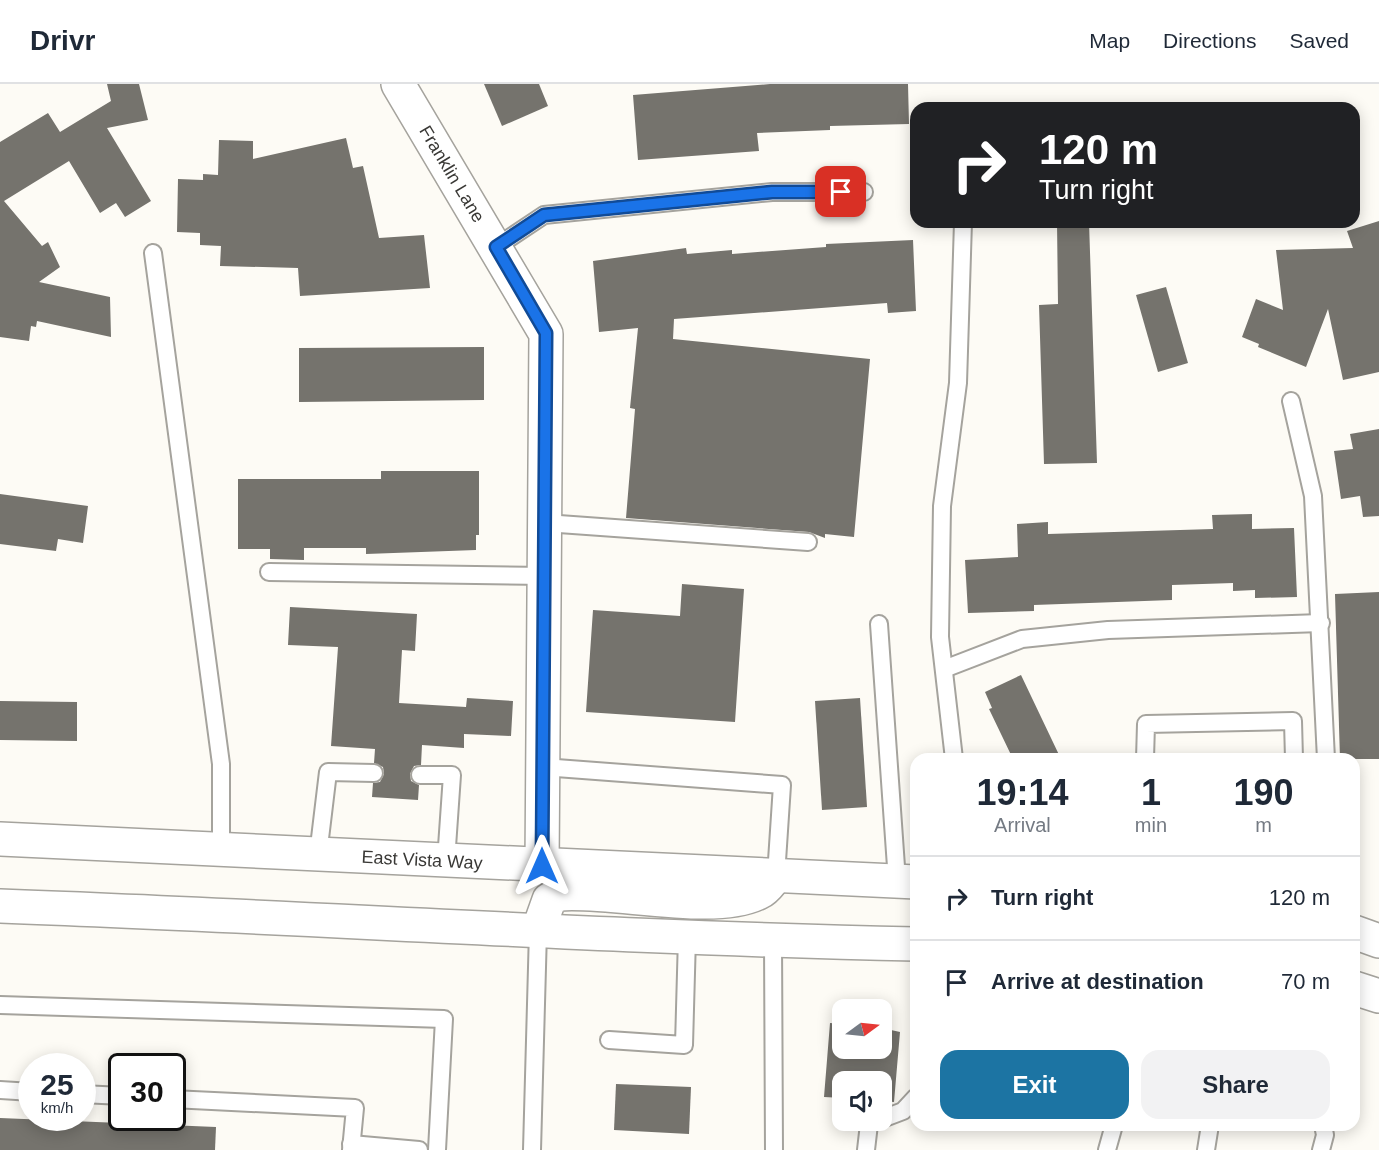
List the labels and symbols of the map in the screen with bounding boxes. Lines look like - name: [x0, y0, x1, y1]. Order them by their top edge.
- street label: Franklin Lane: [415, 122, 489, 226]
- pin: [815, 166, 866, 217]
- position arrow: [510, 834, 574, 898]
- street label: East Vista Way: [361, 847, 483, 873]
- north arrow: [832, 999, 892, 1059]
- speed limit sign: 30: [108, 1053, 186, 1131]

